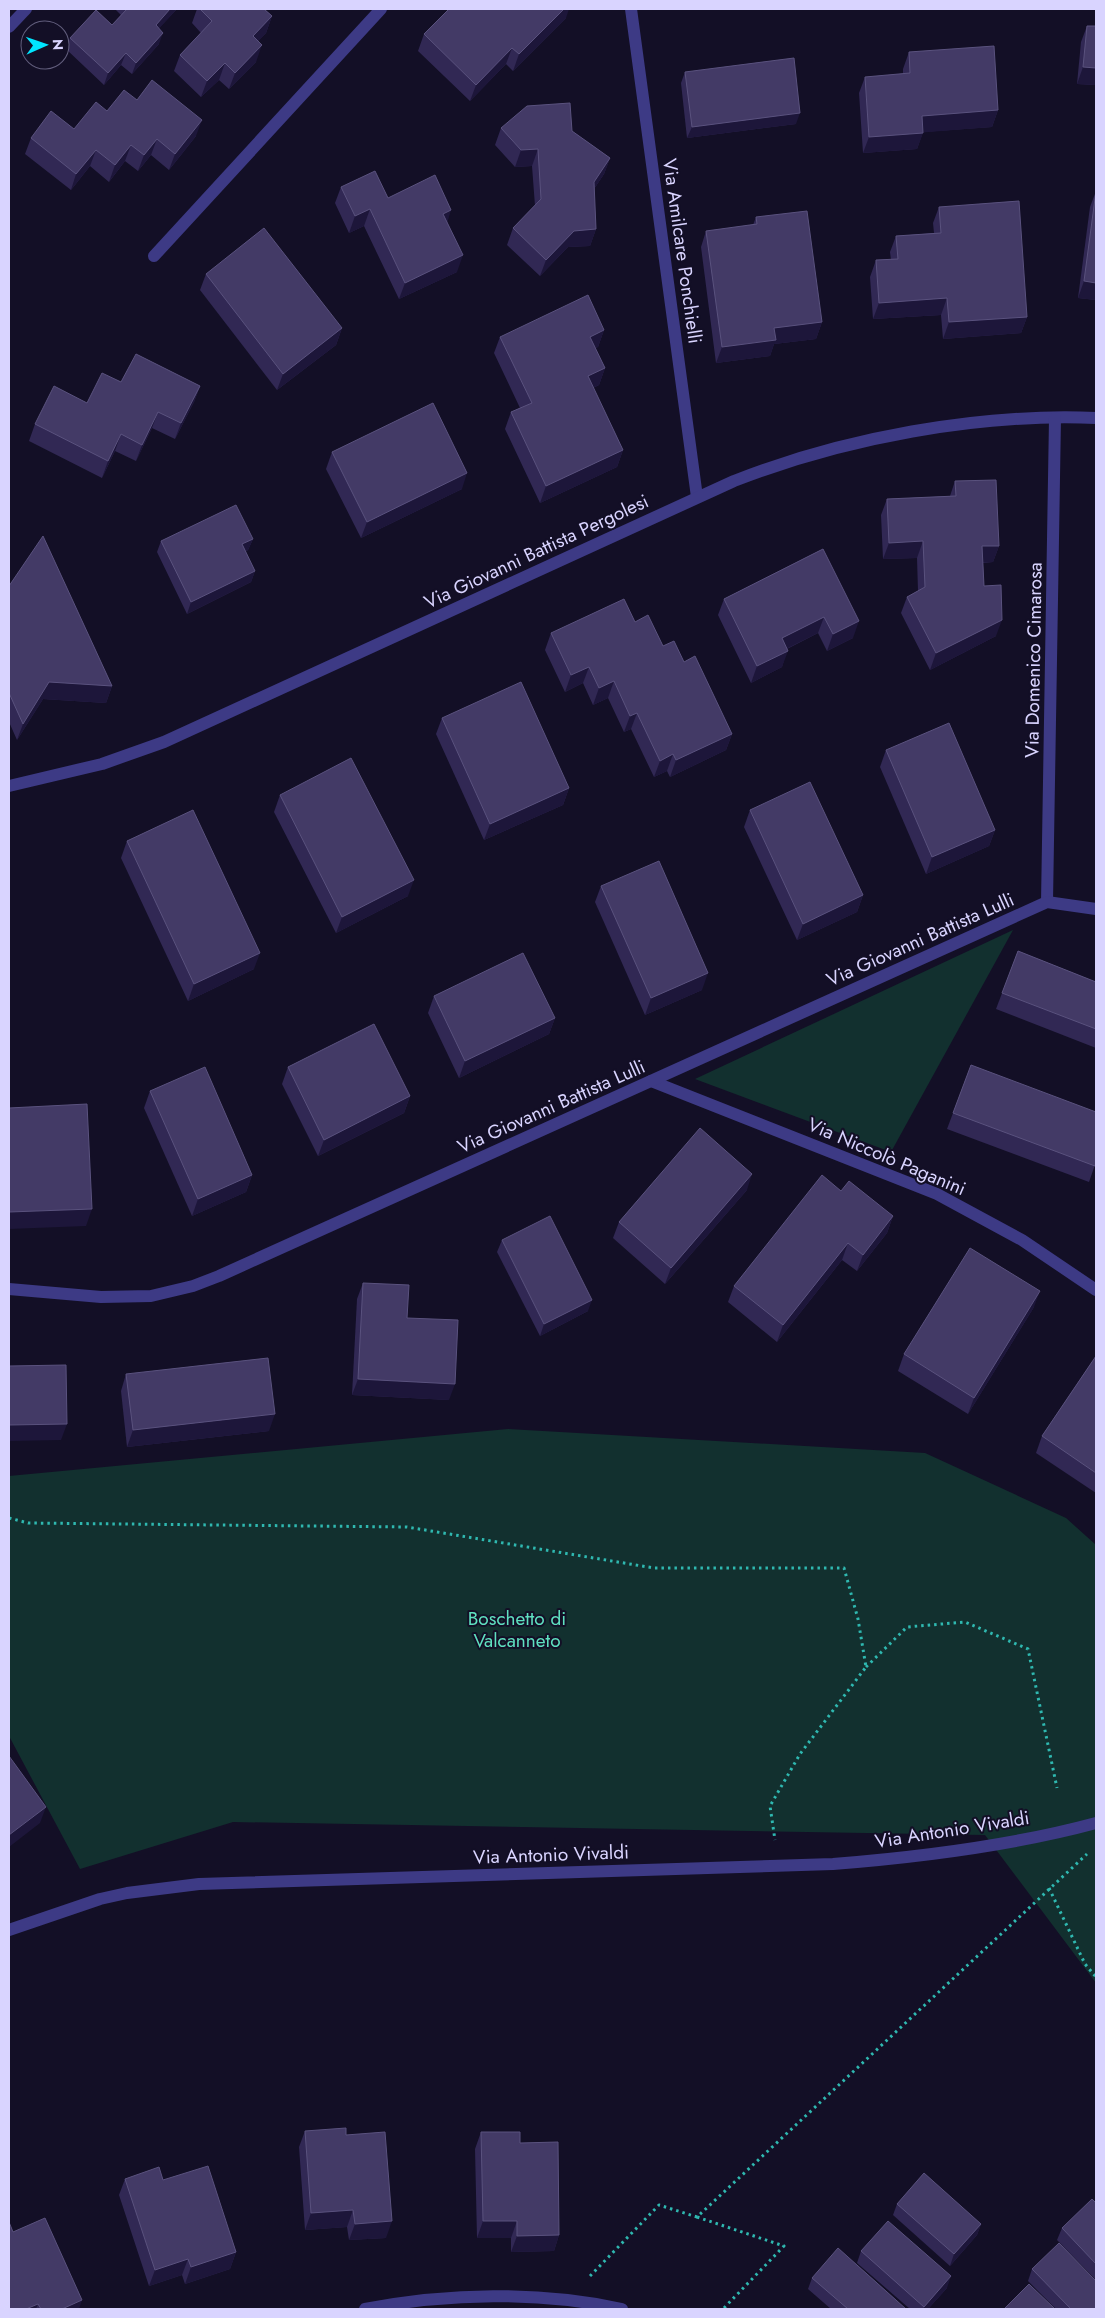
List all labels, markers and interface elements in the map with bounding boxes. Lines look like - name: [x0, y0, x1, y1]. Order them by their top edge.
- north arrow: [20, 20, 70, 70]
- text: N: [48, 39, 68, 50]
- street label: Via Amilcare Ponchielli: [656, 157, 709, 345]
- street label: Via Giovanni Battista Pergolesi: [420, 487, 653, 615]
- street label: Via Domenico Cimarosa: [1018, 562, 1049, 758]
- street label: Via Giovanni Battista Lulli: [822, 886, 1018, 993]
- street label: Via Giovanni Battista Lulli: [453, 1053, 649, 1160]
- street label: Via Niccolò Paganini: [803, 1111, 970, 1202]
- park label: Boschetto di Valcanneto: [468, 1605, 566, 1654]
- street label: Via Antonio Vivaldi: [873, 1804, 1031, 1855]
- street label: Via Antonio Vivaldi: [473, 1838, 629, 1871]

